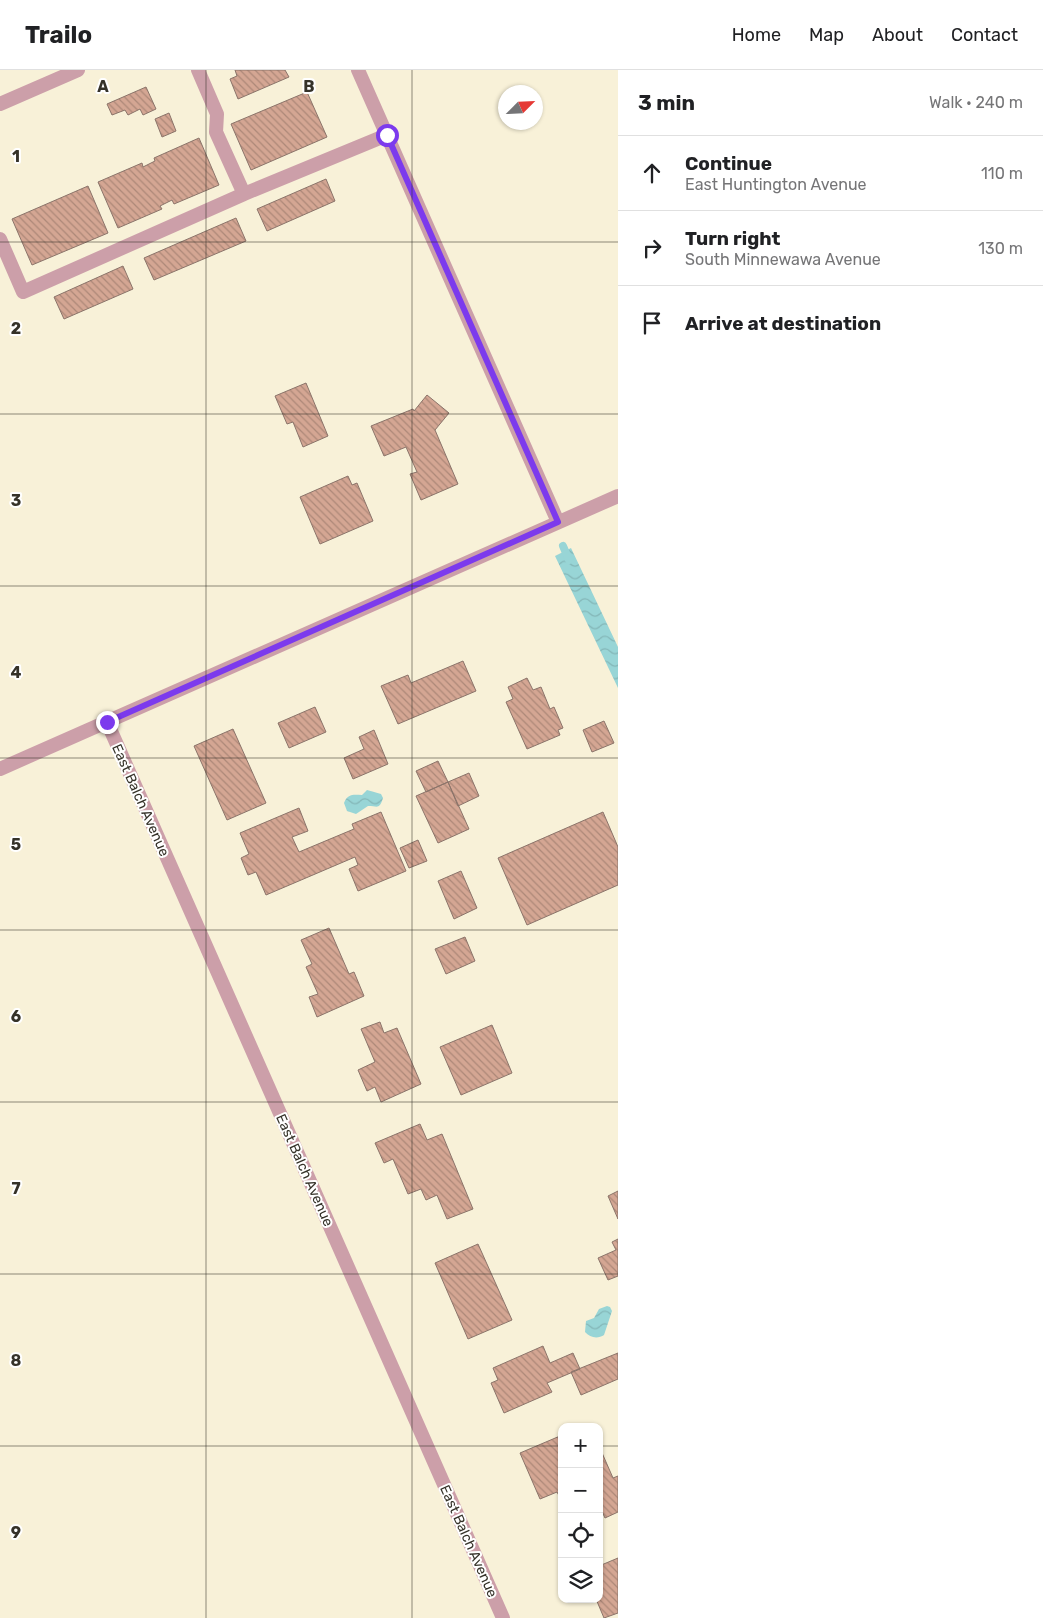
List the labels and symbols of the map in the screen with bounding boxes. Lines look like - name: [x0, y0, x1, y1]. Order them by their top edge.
- text: A: [97, 77, 109, 96]
- text: B: [303, 77, 315, 96]
- north arrow: [498, 85, 543, 130]
- route start: [376, 124, 399, 147]
- text: 1: [12, 147, 20, 166]
- text: 2: [11, 319, 21, 338]
- text: 3: [11, 491, 21, 510]
- text: 4: [11, 663, 22, 682]
- route end: [96, 711, 119, 734]
- street label: East Balch Avenue: [108, 741, 173, 859]
- text: 5: [11, 835, 21, 854]
- text: 6: [11, 1007, 21, 1026]
- street label: East Balch Avenue: [272, 1111, 337, 1229]
- text: 7: [11, 1179, 21, 1198]
- text: 8: [11, 1351, 22, 1370]
- street label: East Balch Avenue: [436, 1482, 501, 1600]
- text: 9: [11, 1523, 21, 1542]

